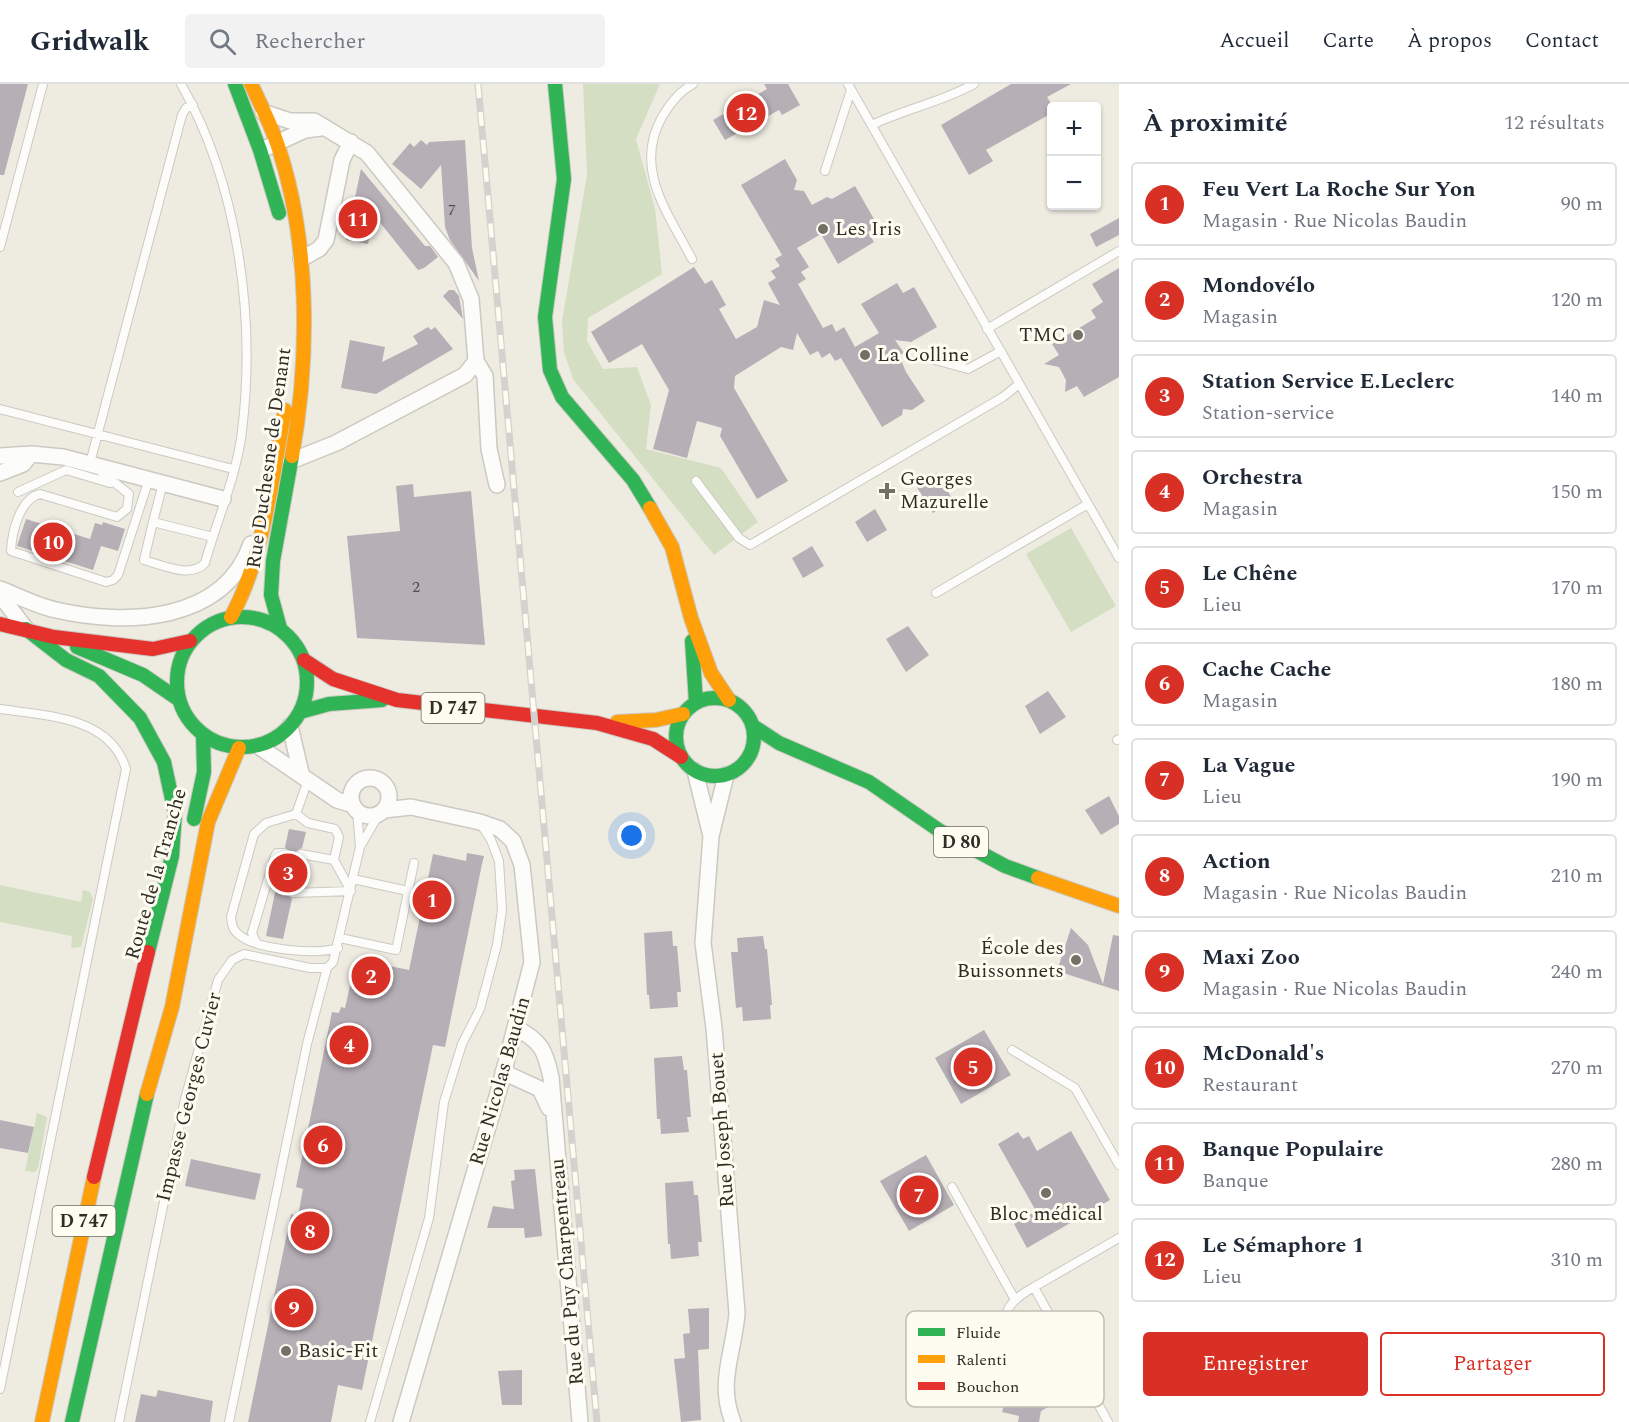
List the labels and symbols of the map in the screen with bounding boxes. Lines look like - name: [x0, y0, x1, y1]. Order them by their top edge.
- pin: 12: [726, 90, 766, 135]
- pin: 11: [338, 196, 378, 242]
- house number: 7: [448, 198, 456, 222]
- place label: Les Iris: [835, 214, 902, 244]
- marker: Les Iris: [816, 222, 830, 236]
- place label: TMC: [1019, 320, 1066, 350]
- marker: TMC: [1071, 328, 1085, 342]
- place label: La Colline: [877, 340, 969, 370]
- street label: Rue Duchesne de Denant: [239, 346, 299, 570]
- marker: La Colline: [858, 348, 872, 362]
- place label: Georges Mazurelle: [900, 464, 989, 517]
- marker: Georges Mazurelle: [878, 482, 896, 500]
- pin: 10: [34, 520, 72, 564]
- house number: 2: [412, 575, 420, 599]
- road number: D 747: [422, 693, 484, 723]
- street label: Route de la Tranche: [117, 785, 195, 963]
- your location: [617, 821, 646, 850]
- road number: D 80: [934, 827, 988, 857]
- pin: 3: [268, 850, 308, 896]
- pin: 1: [412, 878, 452, 922]
- place label: École des Buissonnets: [957, 933, 1064, 986]
- marker: École des Buissonnets: [1069, 953, 1083, 967]
- pin: 2: [352, 954, 391, 998]
- street label: Impasse Georges Cuvier: [148, 989, 230, 1205]
- street label: Rue Nicolas Baudin: [462, 993, 538, 1169]
- pin: 4: [330, 1022, 368, 1068]
- pin: 5: [954, 1044, 992, 1090]
- street label: Rue Joseph Bouet: [702, 1051, 742, 1209]
- pin: 6: [304, 1122, 342, 1168]
- street label: Rue du Puy Charpentreau: [542, 1157, 592, 1387]
- pin: 7: [900, 1172, 938, 1218]
- marker: Bloc médical: [1039, 1186, 1053, 1200]
- place label: Bloc médical: [989, 1199, 1103, 1229]
- road number: D 747: [52, 1206, 116, 1236]
- pin: 8: [290, 1208, 330, 1254]
- pin: 9: [274, 1286, 314, 1330]
- legend: [906, 1311, 1104, 1407]
- text: Fluide: [956, 1321, 1001, 1345]
- place label: Basic-Fit: [298, 1336, 378, 1366]
- marker: Basic-Fit: [279, 1344, 293, 1358]
- text: Ralenti: [956, 1348, 1007, 1372]
- text: Bouchon: [956, 1375, 1019, 1399]

